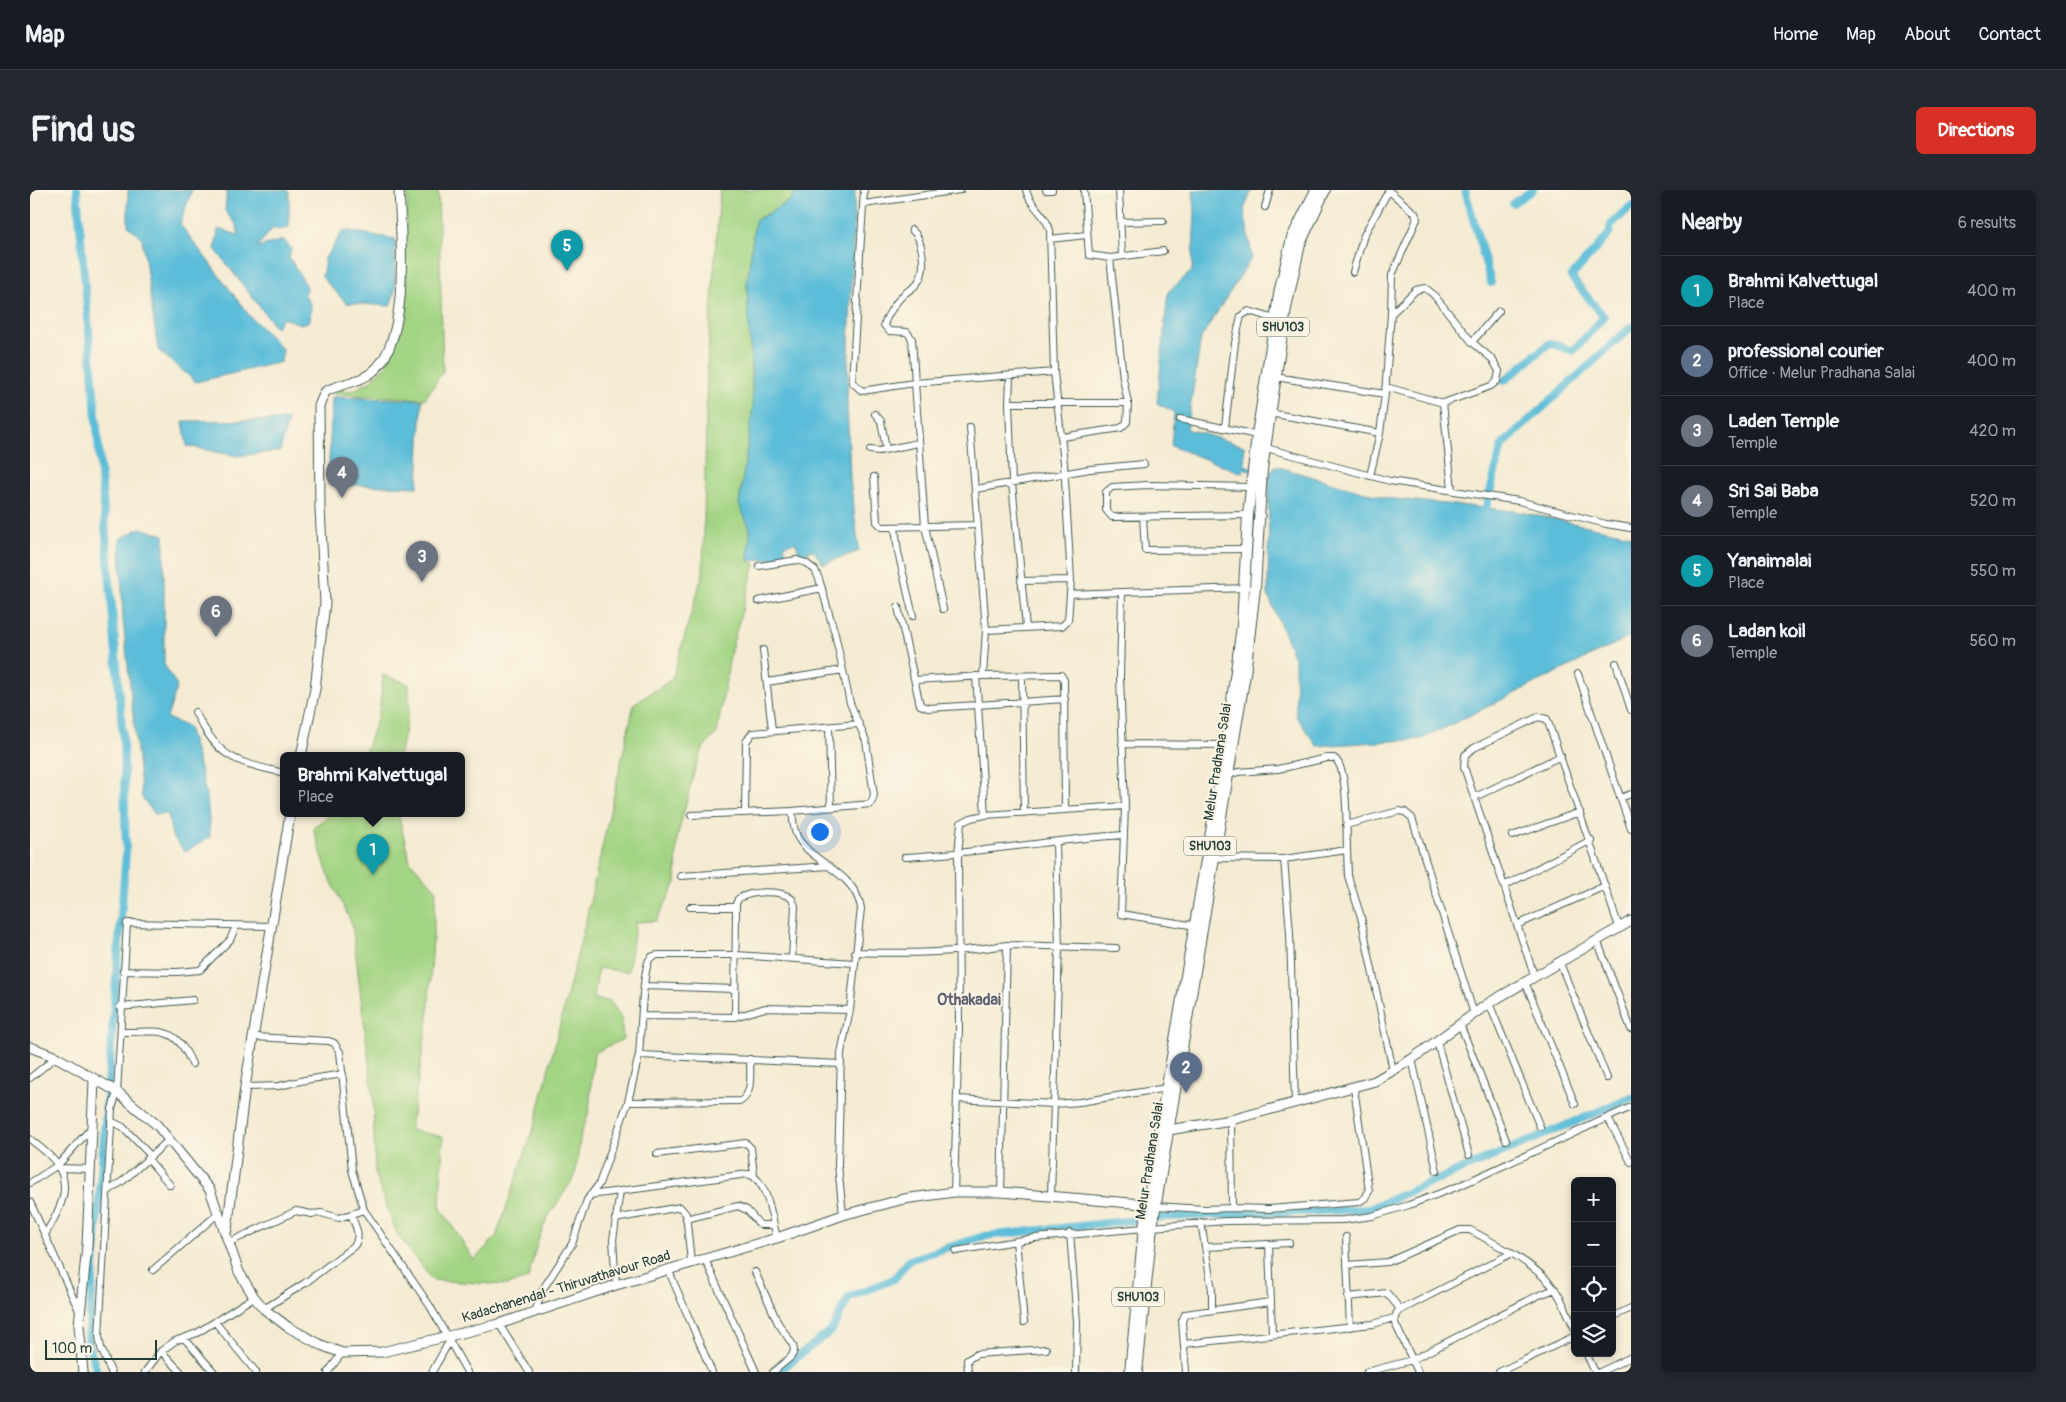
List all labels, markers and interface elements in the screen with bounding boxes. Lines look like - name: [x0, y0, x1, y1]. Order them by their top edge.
- text: Map: [25, 20, 65, 49]
- text: Home: [1773, 23, 1818, 46]
- text: Map: [1846, 23, 1876, 46]
- text: About: [1904, 23, 1950, 46]
- text: Contact: [1978, 23, 2041, 46]
- button: Directions: [1916, 107, 2036, 154]
- text: Find us: [30, 108, 135, 152]
- text: Nearby: [1681, 209, 1742, 236]
- text: 6 results: [1958, 213, 2016, 233]
- pin: 5: [551, 230, 583, 271]
- text: Brahmi Kalvettugal: [1728, 269, 1878, 293]
- text: 1: [1694, 281, 1700, 301]
- text: 400 m: [1967, 281, 2016, 301]
- text: Place: [1728, 293, 1764, 313]
- road number: SHU103: [1257, 318, 1309, 336]
- text: professional courier: [1728, 339, 1884, 363]
- text: 2: [1693, 351, 1701, 371]
- text: 400 m: [1967, 351, 2016, 371]
- text: Office · Melur Pradhana Salai: [1728, 363, 1915, 383]
- text: Laden Temple: [1728, 409, 1839, 433]
- text: 3: [1693, 421, 1701, 441]
- text: 420 m: [1969, 421, 2016, 441]
- text: Temple: [1728, 433, 1777, 453]
- pin: 4: [326, 457, 358, 498]
- text: Sri Sai Baba: [1728, 479, 1819, 503]
- text: 4: [1692, 491, 1702, 511]
- text: 520 m: [1970, 491, 2016, 511]
- text: Temple: [1728, 503, 1777, 523]
- pin: 3: [406, 541, 438, 582]
- text: Yanaimalai: [1728, 549, 1812, 573]
- text: 5: [1693, 561, 1701, 581]
- text: 550 m: [1970, 561, 2016, 581]
- text: Place: [1728, 573, 1764, 593]
- pin: 6: [200, 596, 232, 637]
- text: Ladan koil: [1728, 619, 1806, 643]
- text: 6: [1692, 631, 1702, 651]
- text: 560 m: [1969, 631, 2016, 651]
- text: Temple: [1728, 643, 1777, 663]
- street label: Melur Pradhana Salai: [1200, 702, 1235, 822]
- popup: [280, 752, 465, 817]
- text: Brahmi Kalvettugal: [297, 763, 448, 787]
- text: Place: [297, 787, 334, 807]
- your location: [807, 819, 833, 845]
- pin: 1: [357, 834, 389, 875]
- road number: SHU103: [1184, 836, 1236, 856]
- district label: Othakadai: [937, 990, 1001, 1010]
- pin: 2: [1170, 1052, 1202, 1093]
- street label: Melur Pradhana Salai: [1132, 1101, 1167, 1221]
- map controls: [1571, 1177, 1616, 1357]
- button: +: [1571, 1177, 1616, 1222]
- button: −: [1571, 1222, 1616, 1267]
- street label: Kadachanendal - Thiruvathavour Road: [460, 1247, 673, 1326]
- button: locate: [1571, 1267, 1616, 1312]
- road number: SHU103: [1112, 1288, 1164, 1306]
- button: layers: [1571, 1312, 1616, 1357]
- scale bar: [45, 1337, 158, 1360]
- text: 100 m: [52, 1340, 92, 1357]

